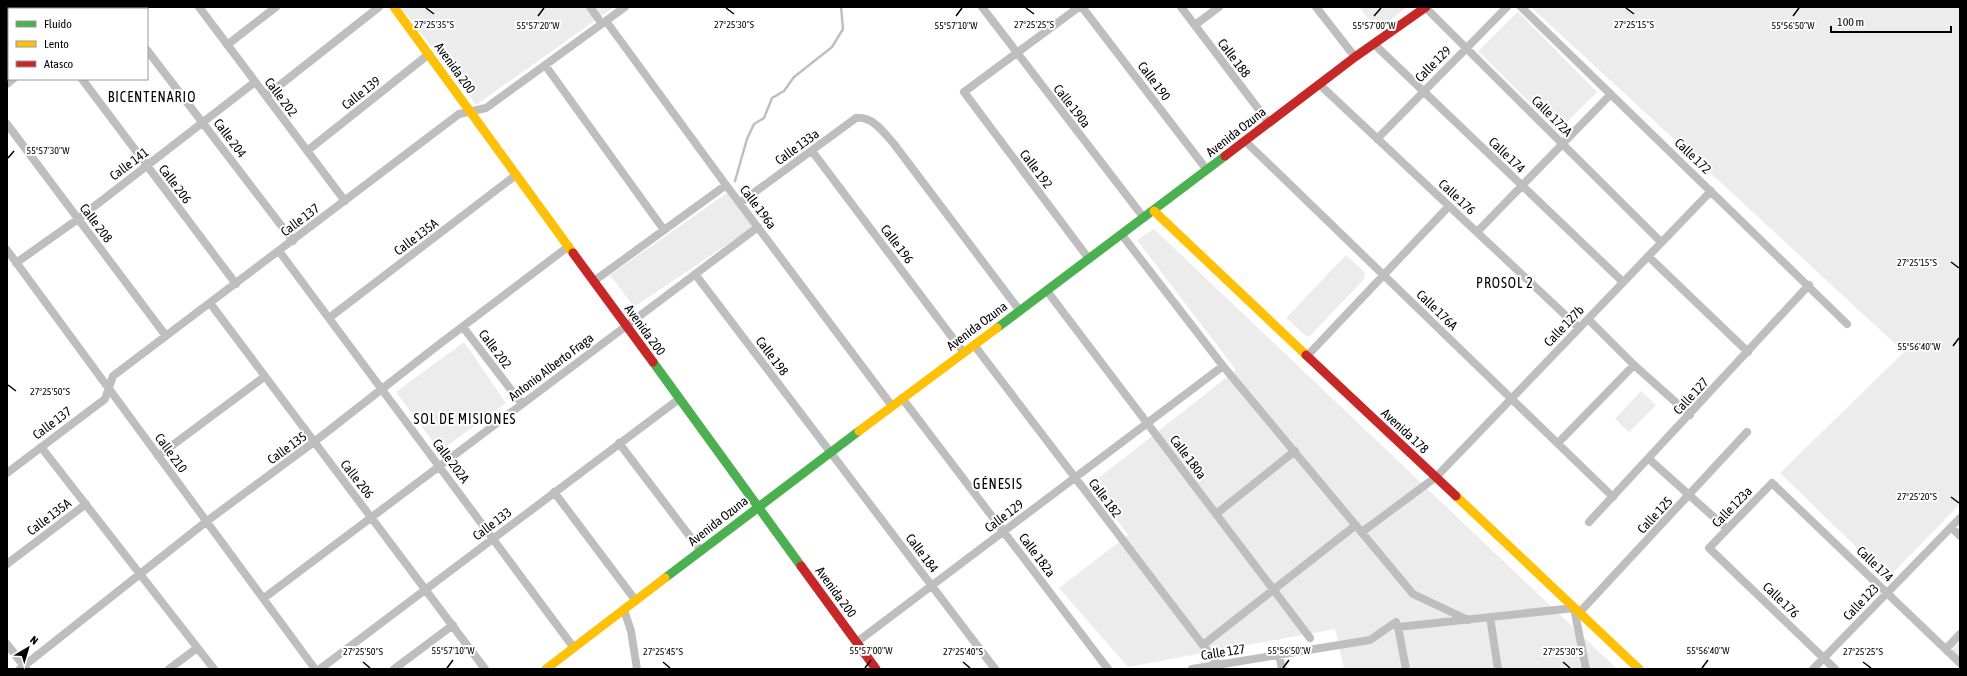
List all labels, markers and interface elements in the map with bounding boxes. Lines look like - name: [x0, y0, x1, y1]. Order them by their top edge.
- legend: [8, 8, 148, 80]
- scale bar: [1831, 8, 1951, 34]
- text: 100 m: [1837, 15, 1864, 29]
- text: Fluido: [44, 17, 72, 31]
- text: 27°25'35"S: [414, 19, 454, 30]
- text: 27°25'30"S: [714, 19, 754, 30]
- text: 27°25'25"S: [1014, 19, 1054, 30]
- text: 27°25'15"S: [1614, 19, 1654, 30]
- text: 55°57'20"W: [516, 20, 560, 31]
- text: 55°57'10"W: [934, 20, 978, 31]
- text: 55°57'00"W: [1352, 20, 1396, 31]
- text: 55°56'50"W: [1771, 20, 1815, 31]
- street label: Calle 188: [1215, 36, 1253, 80]
- text: Lento: [44, 37, 69, 51]
- street label: Avenida 200: [432, 40, 478, 96]
- street label: Calle 129: [1412, 43, 1454, 85]
- text: Atasco: [44, 57, 74, 71]
- street label: Calle 190: [1135, 59, 1173, 103]
- street label: Calle 139: [339, 73, 383, 113]
- street label: Calle 202: [262, 75, 300, 119]
- street label: Calle 190a: [1050, 81, 1094, 131]
- district label: BICENTENARIO: [108, 89, 196, 105]
- street label: Calle 172A: [1529, 93, 1576, 140]
- street label: Avenida Ozuna: [1203, 104, 1269, 160]
- street label: Calle 204: [211, 116, 249, 160]
- street label: Calle 133a: [772, 126, 822, 168]
- street label: Calle 174: [1486, 134, 1528, 176]
- street label: Calle 172: [1672, 135, 1714, 177]
- text: 55°57'30"W: [26, 145, 70, 156]
- street label: Calle 141: [107, 145, 151, 183]
- street label: Calle 192: [1017, 147, 1055, 191]
- street label: Calle 206: [156, 162, 194, 206]
- street label: Calle 176: [1436, 176, 1478, 218]
- street label: Calle 196a: [737, 182, 779, 232]
- street label: Calle 208: [77, 201, 115, 245]
- street label: Calle 137: [278, 201, 322, 239]
- street label: Calle 135A: [391, 215, 441, 258]
- street label: Calle 196: [878, 222, 916, 266]
- text: 27°25'15"S: [1897, 257, 1937, 268]
- district label: PROSOL 2: [1476, 275, 1534, 291]
- street label: Calle 176A: [1413, 287, 1461, 334]
- street label: Avenida Ozuna: [944, 298, 1010, 354]
- street label: Avenida 200: [622, 302, 668, 358]
- street label: Calle 127b: [1541, 303, 1587, 349]
- street label: Calle 202: [476, 327, 514, 371]
- street label: Antonio Alberto Fraga: [505, 330, 597, 404]
- street label: Calle 198: [753, 334, 791, 378]
- text: 55°56'40"W: [1897, 341, 1941, 352]
- street label: Calle 127: [1670, 375, 1712, 417]
- text: 27°25'50"S: [30, 386, 70, 397]
- street label: Calle 137: [30, 404, 74, 442]
- street label: Avenida 178: [1378, 405, 1432, 457]
- district label: SOL DE MISIONES: [414, 411, 516, 427]
- street label: Calle 135: [265, 429, 309, 467]
- street label: Calle 210: [152, 431, 190, 475]
- street label: Calle 180a: [1167, 432, 1209, 482]
- street label: Calle 202A: [430, 436, 473, 486]
- street label: Calle 206: [337, 457, 377, 501]
- district label: GÉNESIS: [973, 476, 1023, 492]
- street label: Calle 182: [1086, 476, 1124, 520]
- street label: Calle 123a: [1709, 484, 1755, 530]
- text: 27°25'20"S: [1897, 491, 1937, 502]
- street label: Avenida Ozuna: [685, 493, 751, 549]
- street label: Calle 125: [1634, 494, 1676, 536]
- street label: Calle 135A: [24, 495, 74, 538]
- street label: Calle 129: [982, 497, 1026, 535]
- street label: Calle 133: [470, 505, 514, 543]
- street label: Calle 182a: [1016, 530, 1058, 580]
- street label: Calle 184: [903, 531, 941, 575]
- street label: Calle 174: [1854, 543, 1896, 585]
- street label: Avenida 200: [813, 564, 859, 620]
- street label: Calle 176: [1760, 579, 1802, 621]
- street label: Calle 123: [1840, 581, 1882, 623]
- north arrow: [8, 628, 48, 668]
- text: N: [28, 633, 40, 647]
- street label: Calle 127: [1200, 641, 1246, 663]
- text: 55°57'10"W: [431, 645, 475, 656]
- text: 55°57'00"W: [849, 645, 893, 656]
- text: 55°56'50"W: [1267, 645, 1311, 656]
- text: 55°56'40"W: [1686, 645, 1730, 656]
- text: 27°25'50"S: [343, 646, 383, 657]
- text: 27°25'45"S: [643, 646, 683, 657]
- text: 27°25'40"S: [943, 646, 983, 657]
- text: 27°25'30"S: [1543, 646, 1583, 657]
- text: 27°25'25"S: [1843, 646, 1883, 657]

